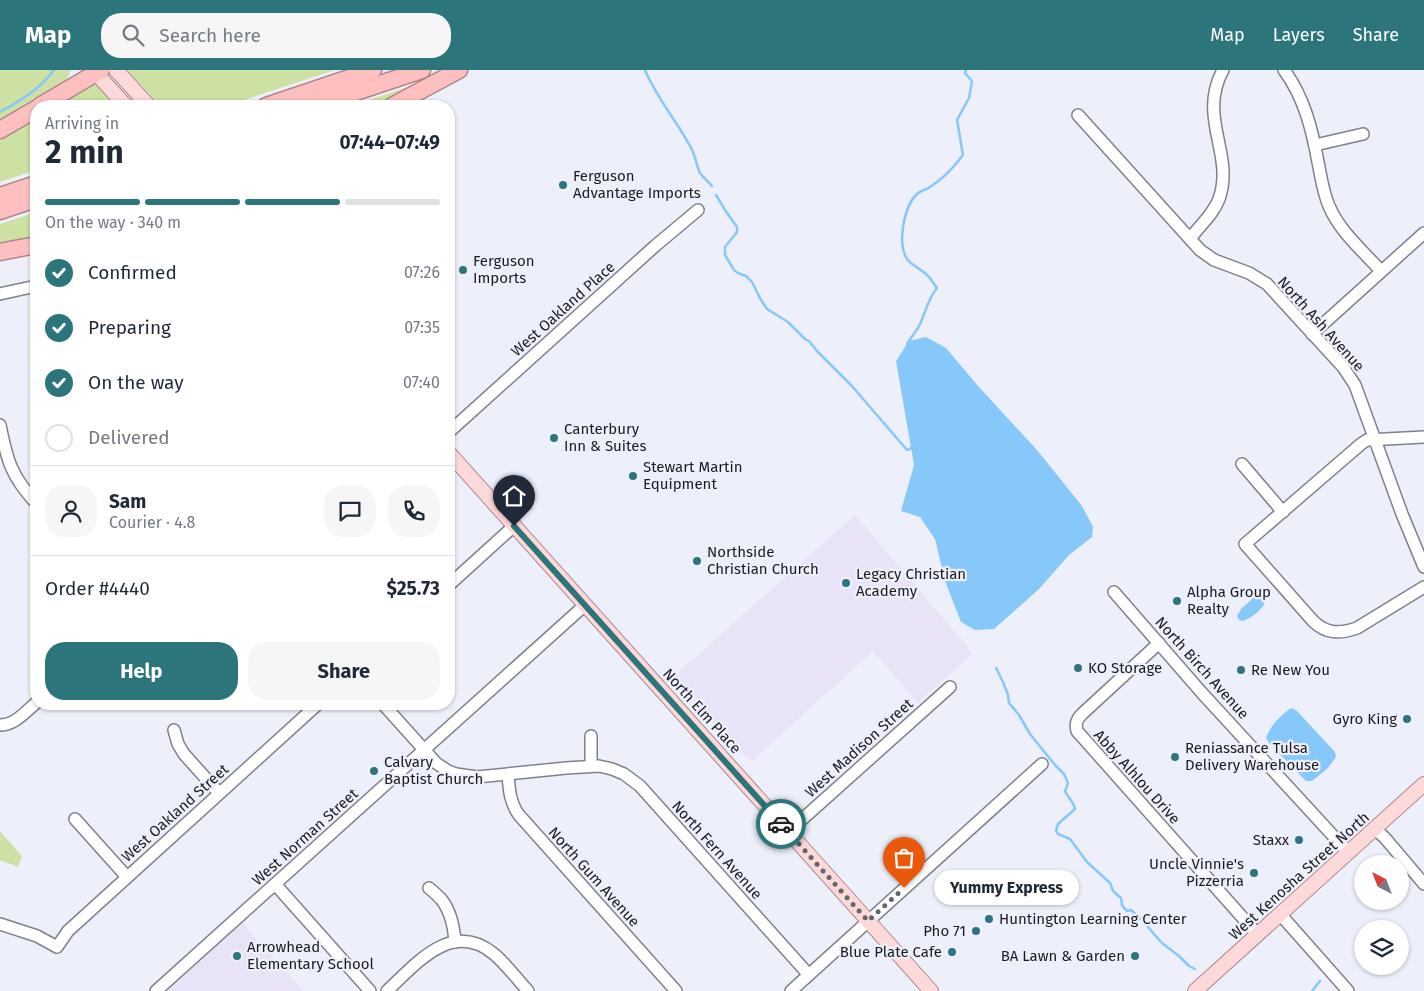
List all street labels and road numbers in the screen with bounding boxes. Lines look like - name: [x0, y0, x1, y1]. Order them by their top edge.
- street label: West Oakland Place: [507, 258, 619, 360]
- street label: North Ash Avenue: [1274, 273, 1368, 375]
- street label: North Birch Avenue: [1151, 613, 1253, 723]
- street label: North Elm Place: [659, 665, 745, 757]
- street label: West Madison Street: [801, 694, 917, 801]
- street label: Abby Alhlou Drive: [1090, 726, 1184, 828]
- street label: West Oakland Street: [118, 760, 233, 866]
- street label: West Norman Street: [248, 784, 362, 889]
- street label: North Fern Avenue: [668, 797, 766, 903]
- street label: West Kenosha Street North: [1225, 808, 1373, 944]
- street label: North Gum Avenue: [545, 823, 643, 931]

